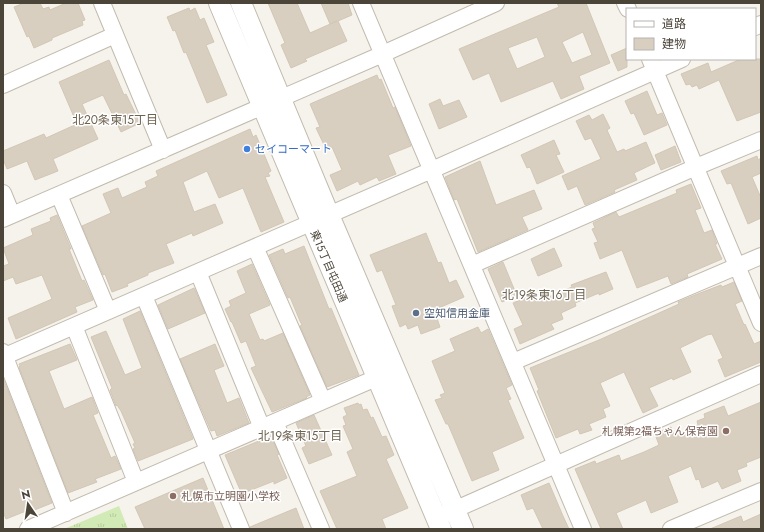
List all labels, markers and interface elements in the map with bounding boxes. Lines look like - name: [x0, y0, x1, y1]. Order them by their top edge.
- legend: [626, 8, 756, 60]
- text: 道路: [662, 15, 686, 33]
- text: 建物: [662, 35, 686, 53]
- district label: 北20条東15丁目: [72, 111, 158, 129]
- place label: セイコーマート: [255, 141, 332, 157]
- marker: セイコーマート: [242, 144, 252, 154]
- street label: 東15丁目屯田通: [307, 227, 351, 305]
- district label: 北19条東16丁目: [502, 286, 586, 304]
- place label: 空知信用金庫: [424, 305, 490, 321]
- marker: 空知信用金庫: [411, 308, 421, 318]
- place label: 札幌第2福ちゃん保育園: [602, 423, 718, 439]
- marker: 札幌第2福ちゃん保育園: [721, 426, 731, 436]
- district label: 北19条東15丁目: [258, 427, 342, 445]
- north arrow: [8, 484, 48, 524]
- text: N: [20, 485, 32, 503]
- place label: 札幌市立明園小学校: [181, 488, 280, 504]
- marker: 札幌市立明園小学校: [168, 491, 178, 501]

